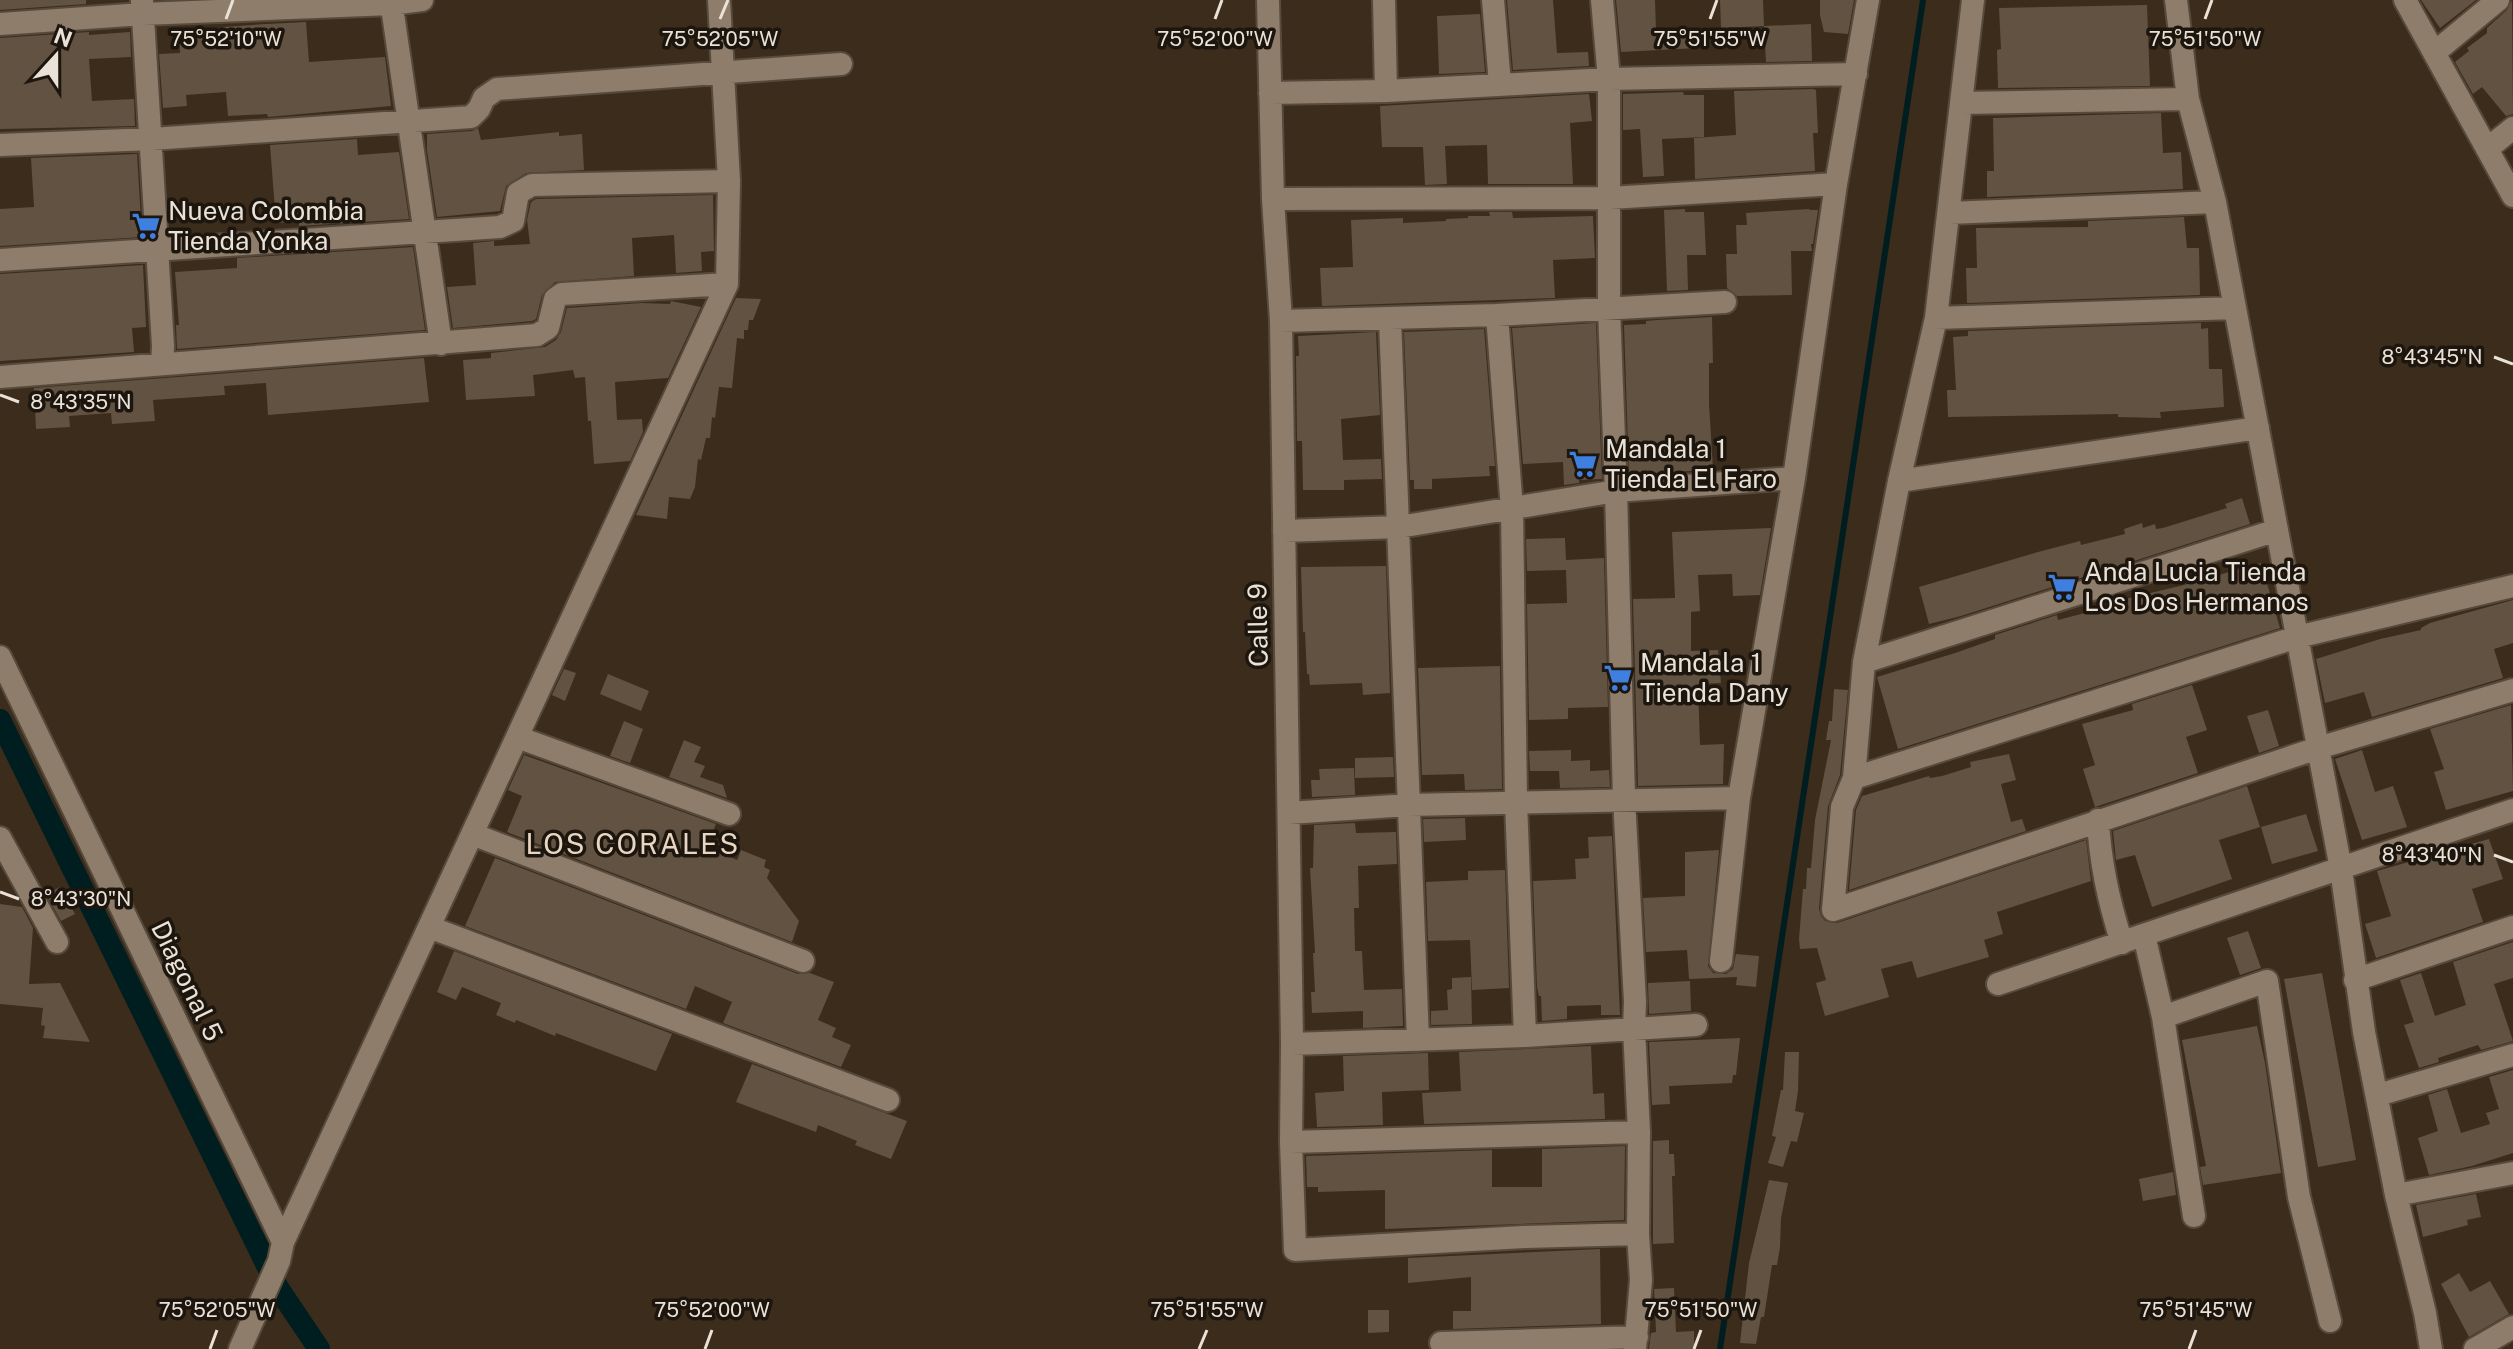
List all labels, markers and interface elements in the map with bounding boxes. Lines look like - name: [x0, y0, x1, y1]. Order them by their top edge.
- north arrow: [16, 16, 96, 96]
- text: N: [50, 22, 76, 53]
- text: 75°52'10"W: [170, 27, 282, 51]
- text: 75°52'05"W: [662, 27, 778, 51]
- text: 75°52'00"W: [1157, 27, 1273, 51]
- text: 75°51'55"W: [1653, 27, 1767, 51]
- text: 75°51'50"W: [2149, 27, 2261, 51]
- place label: Nueva Colombia Tienda Yonka: [168, 195, 364, 256]
- supermarket icon: Nueva Colombia Tienda Yonka: [131, 211, 161, 241]
- text: 8°43'45"N: [2381, 345, 2483, 369]
- text: 8°43'35"N: [30, 390, 132, 414]
- place label: Mandala 1 Tienda El Faro: [1605, 433, 1777, 494]
- supermarket icon: Mandala 1 Tienda El Faro: [1568, 449, 1598, 479]
- place label: Anda Lucia Tienda Los Dos Hermanos: [2084, 556, 2309, 617]
- supermarket icon: Anda Lucia Tienda Los Dos Hermanos: [2047, 572, 2077, 602]
- street label: Calle 9: [1241, 583, 1274, 667]
- place label: Mandala 1 Tienda Dany: [1640, 647, 1789, 708]
- supermarket icon: Mandala 1 Tienda Dany: [1603, 663, 1633, 693]
- district label: LOS CORALES: [526, 827, 740, 860]
- text: 8°43'40"N: [2382, 843, 2482, 867]
- text: 8°43'30"N: [31, 887, 131, 911]
- street label: Diagonal 5: [145, 916, 230, 1046]
- text: 75°52'05"W: [159, 1298, 275, 1322]
- text: 75°52'00"W: [654, 1298, 770, 1322]
- text: 75°51'55"W: [1150, 1298, 1264, 1322]
- text: 75°51'50"W: [1645, 1298, 1757, 1322]
- text: 75°51'45"W: [2140, 1298, 2252, 1322]

